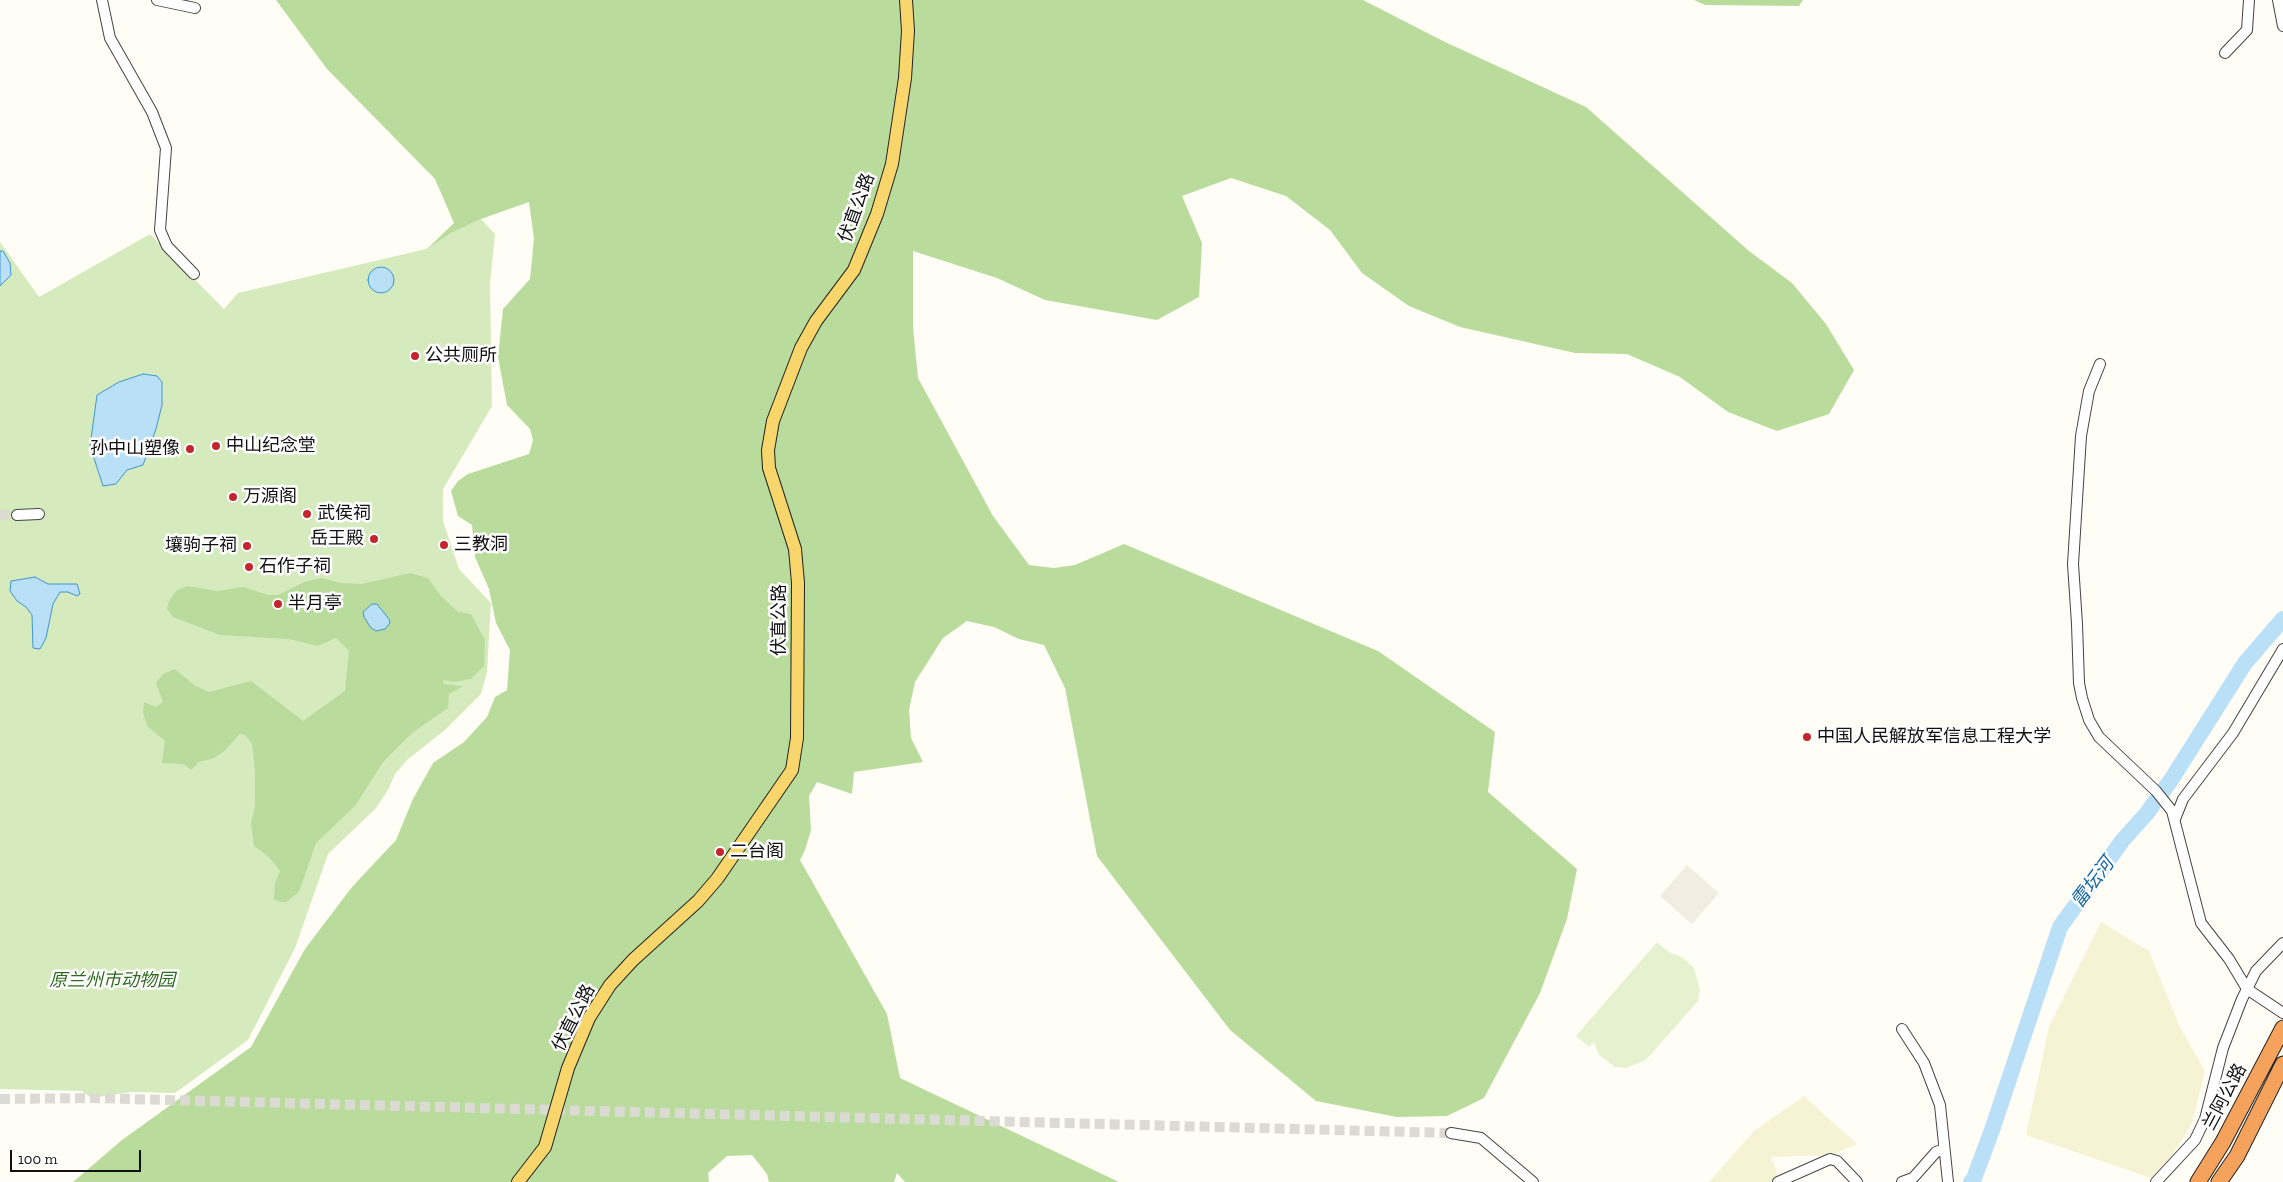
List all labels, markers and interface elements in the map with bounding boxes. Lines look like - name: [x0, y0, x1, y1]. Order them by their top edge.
- street label: 伏直公路: [835, 170, 879, 246]
- place label: 公共厕所: [425, 345, 497, 367]
- marker: 公共厕所: [409, 350, 421, 362]
- place label: 中山纪念堂: [226, 435, 316, 457]
- place label: 孙中山塑像: [90, 438, 180, 460]
- marker: 中山纪念堂: [210, 440, 222, 452]
- marker: 孙中山塑像: [184, 443, 196, 455]
- place label: 万源阁: [243, 486, 297, 508]
- marker: 万源阁: [227, 491, 239, 503]
- place label: 武侯祠: [317, 503, 371, 525]
- marker: 武侯祠: [301, 508, 313, 520]
- place label: 岳王殿: [310, 528, 364, 550]
- marker: 岳王殿: [368, 533, 380, 545]
- place label: 三教洞: [454, 534, 508, 556]
- place label: 壤驹子祠: [165, 535, 237, 557]
- marker: 三教洞: [438, 539, 450, 551]
- marker: 壤驹子祠: [241, 540, 253, 552]
- place label: 石作子祠: [259, 556, 331, 578]
- marker: 石作子祠: [243, 561, 255, 573]
- street label: 伏直公路: [769, 584, 791, 656]
- place label: 半月亭: [288, 593, 342, 615]
- marker: 半月亭: [272, 598, 284, 610]
- place label: 中国人民解放军信息工程大学: [1817, 726, 2051, 748]
- marker: 中国人民解放军信息工程大学: [1801, 731, 1813, 743]
- place label: 二台阁: [730, 841, 784, 863]
- marker: 二台阁: [714, 846, 726, 858]
- water label: 雷坛河: [2067, 853, 2119, 913]
- park label: 原兰州市动物园: [49, 970, 175, 992]
- street label: 伏直公路: [548, 981, 600, 1055]
- street label: 兰阿公路: [2199, 1060, 2251, 1134]
- scale bar: [12, 1140, 144, 1172]
- text: 100 m: [18, 1150, 57, 1168]

